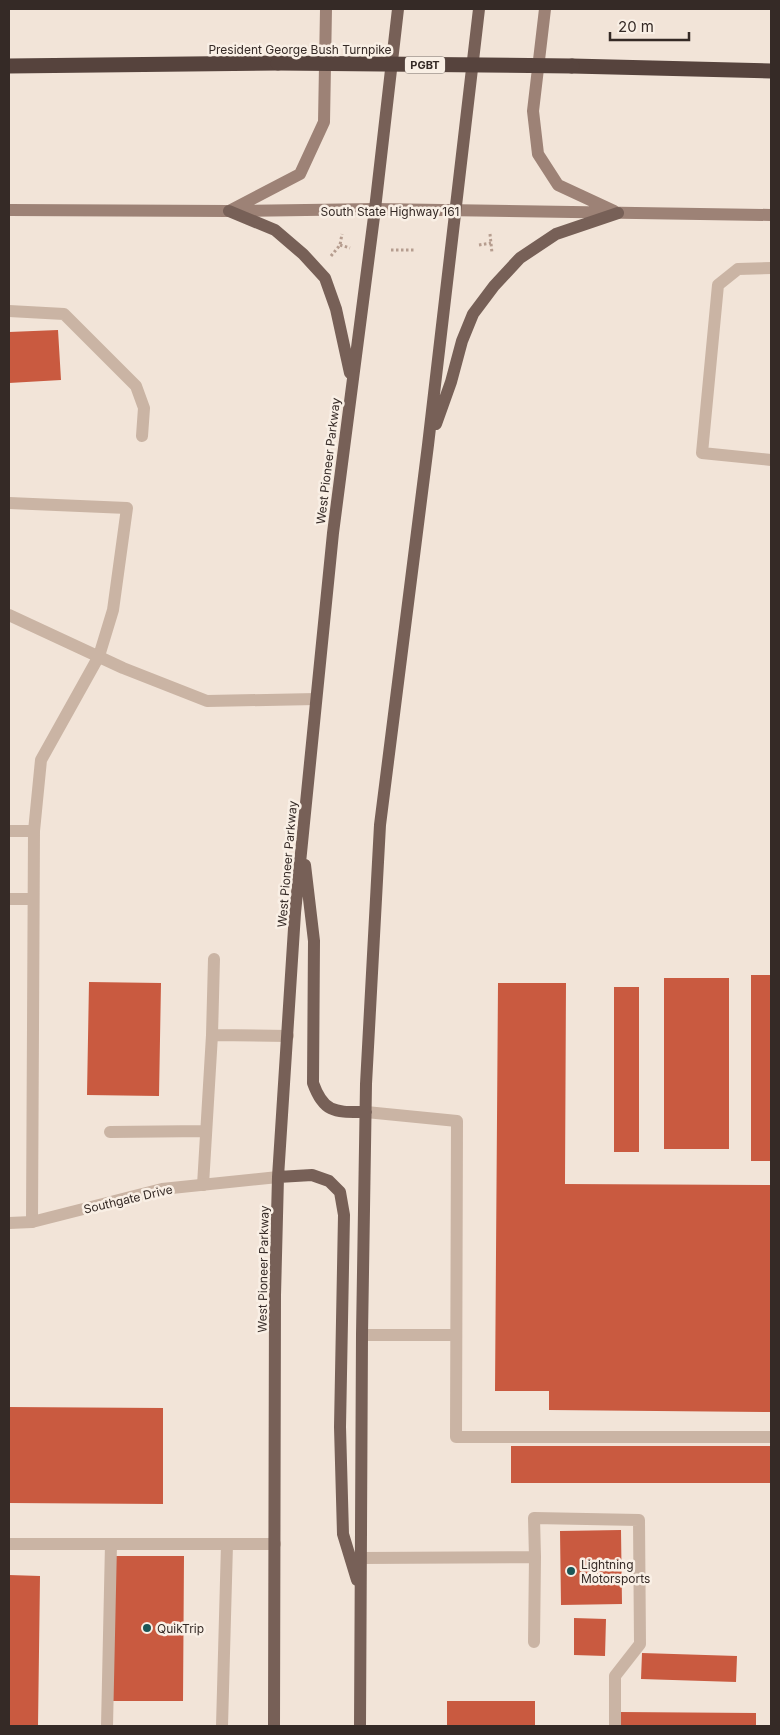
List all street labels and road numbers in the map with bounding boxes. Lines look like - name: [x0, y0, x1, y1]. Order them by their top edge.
- street label: President George Bush Turnpike: [208, 42, 392, 57]
- road number: PGBT: [405, 56, 445, 74]
- street label: South State Highway 161: [321, 204, 459, 219]
- street label: West Pioneer Parkway: [313, 397, 343, 525]
- street label: West Pioneer Parkway: [274, 800, 300, 928]
- street label: Southgate Drive: [82, 1181, 174, 1217]
- street label: West Pioneer Parkway: [254, 1205, 272, 1333]

